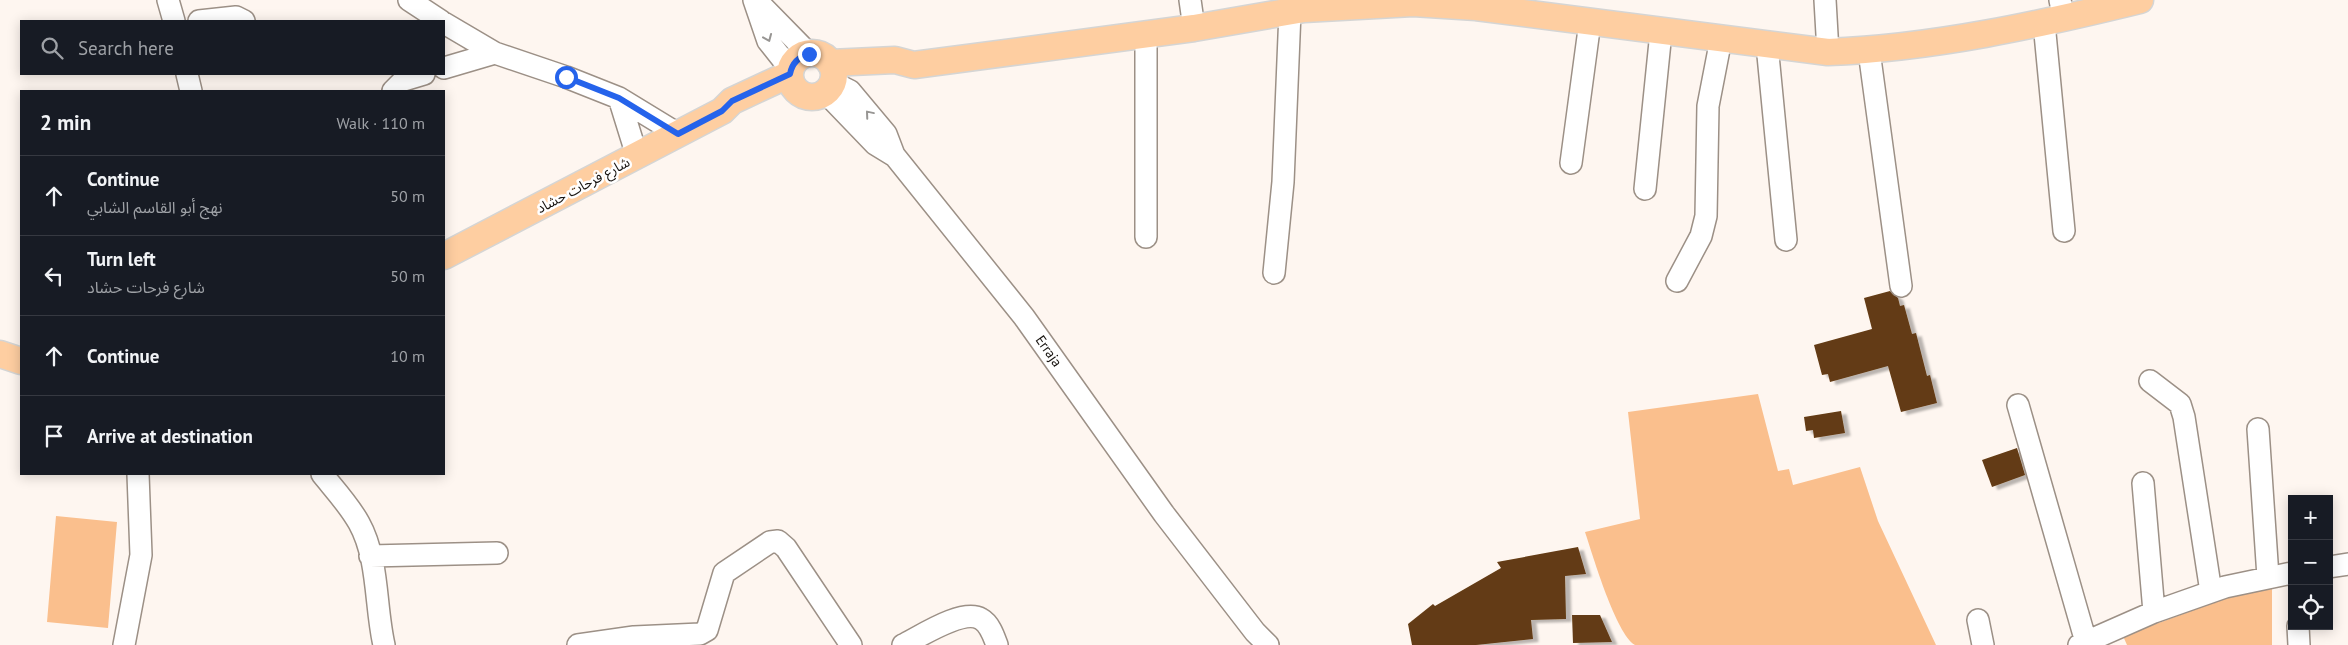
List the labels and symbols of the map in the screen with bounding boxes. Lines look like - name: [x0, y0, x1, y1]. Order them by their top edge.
- one-way arrow: [762, 33, 772, 42]
- route end: [798, 43, 821, 66]
- route start: [555, 66, 578, 89]
- one-way arrow: [866, 111, 875, 120]
- street label: شارع فرحات حشاد: [533, 153, 634, 219]
- street label: Erraja: [1032, 332, 1066, 370]

